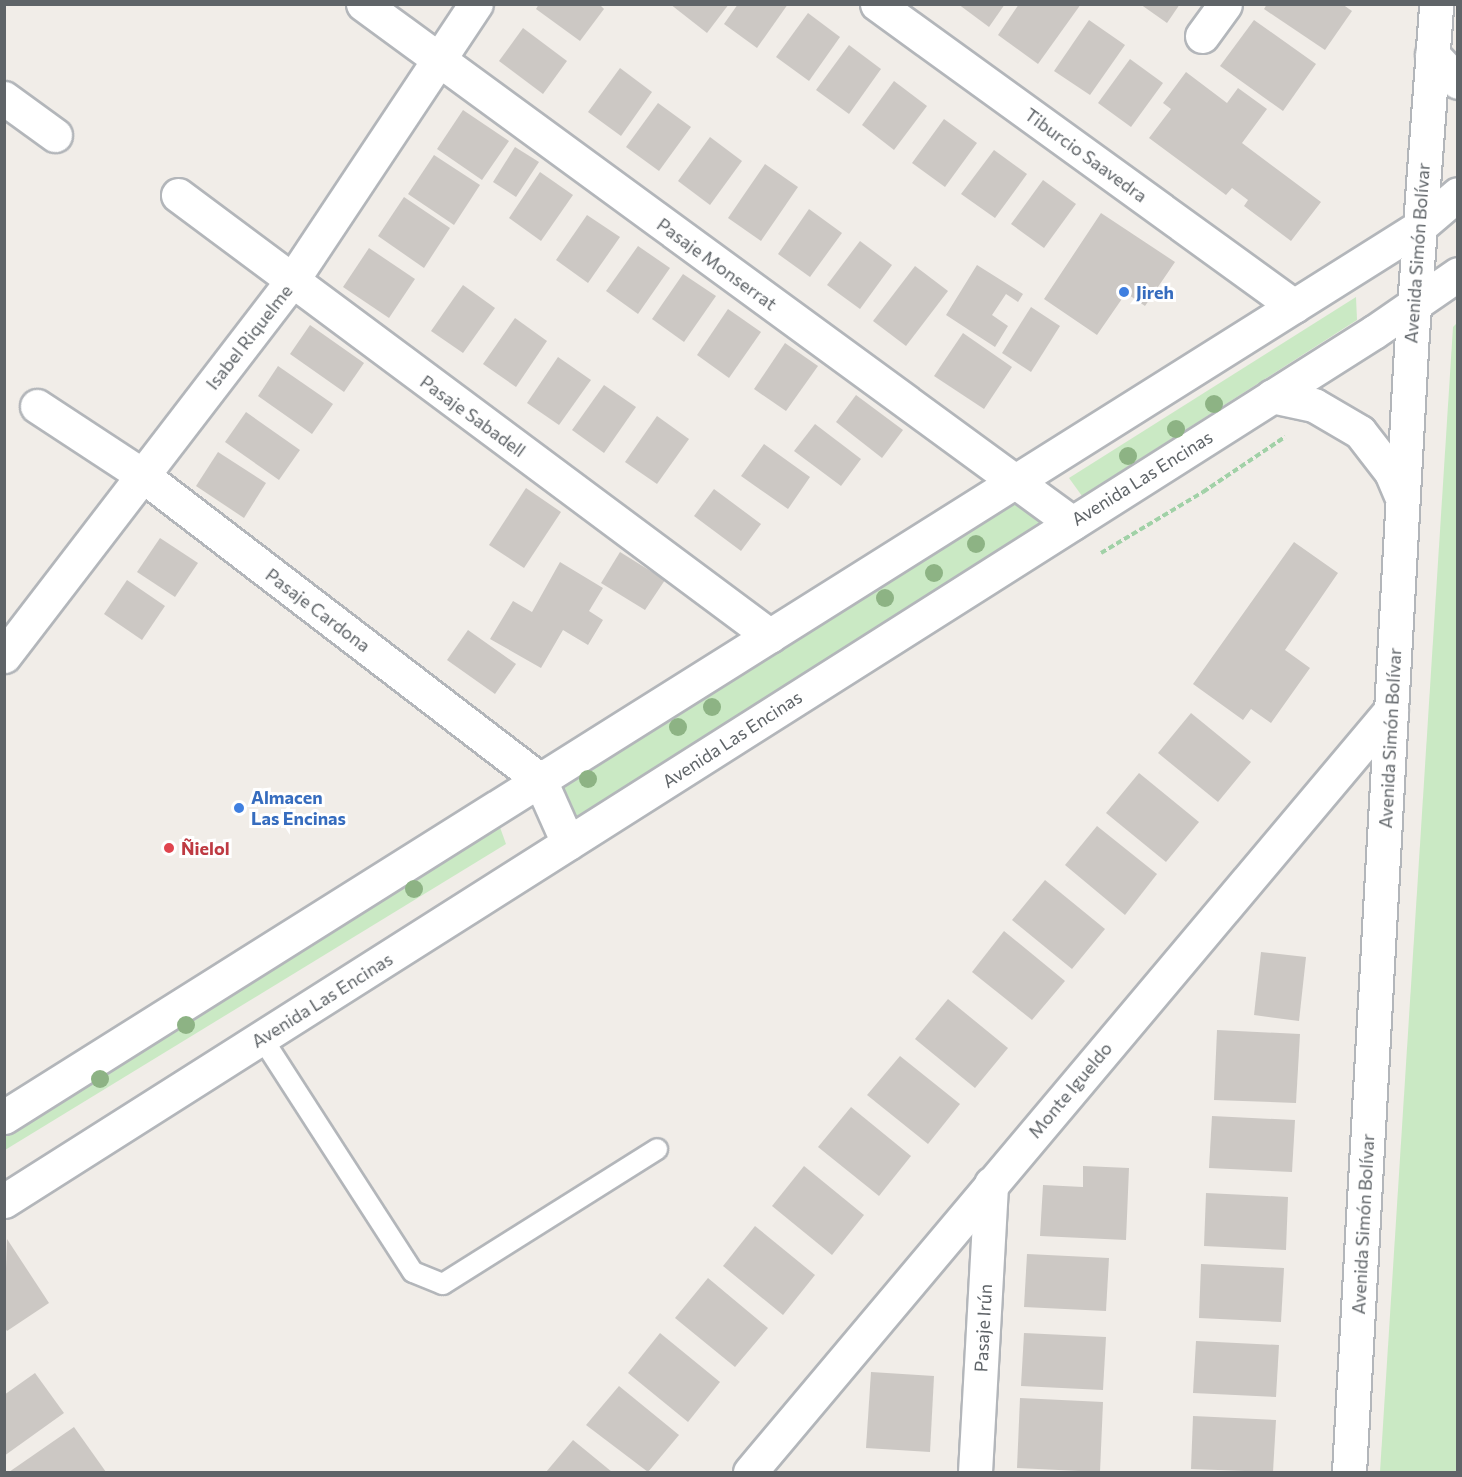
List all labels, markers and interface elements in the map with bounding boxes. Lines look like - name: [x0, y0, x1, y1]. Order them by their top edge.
- street label: Tiburcio Saavedra: [1021, 103, 1151, 207]
- street label: Avenida Simón Bolívar: [1400, 162, 1434, 344]
- street label: Pasaje Monserrat: [653, 213, 781, 315]
- street label: Isabel Riquelme: [201, 280, 297, 394]
- place label: Jireh: [1136, 281, 1174, 303]
- marker: Jireh: [1117, 285, 1131, 299]
- street label: Pasaje Sabadell: [416, 371, 530, 461]
- street label: Avenida Las Encinas: [1068, 426, 1216, 530]
- street label: Pasaje Cardona: [261, 564, 375, 656]
- street label: Avenida Simón Bolívar: [1374, 647, 1406, 829]
- street label: Avenida Las Encinas: [658, 686, 806, 792]
- place label: Almacen Las Encinas: [251, 787, 346, 830]
- marker: Almacen Las Encinas: [232, 801, 246, 815]
- place label: Ñielol: [181, 837, 230, 859]
- marker: Ñielol: [162, 841, 176, 855]
- street label: Avenida Las Encinas: [248, 948, 396, 1052]
- street label: Monte Igueldo: [1024, 1038, 1116, 1142]
- street label: Avenida Simón Bolívar: [1347, 1133, 1379, 1315]
- street label: Pasaje Irún: [970, 1283, 996, 1373]

